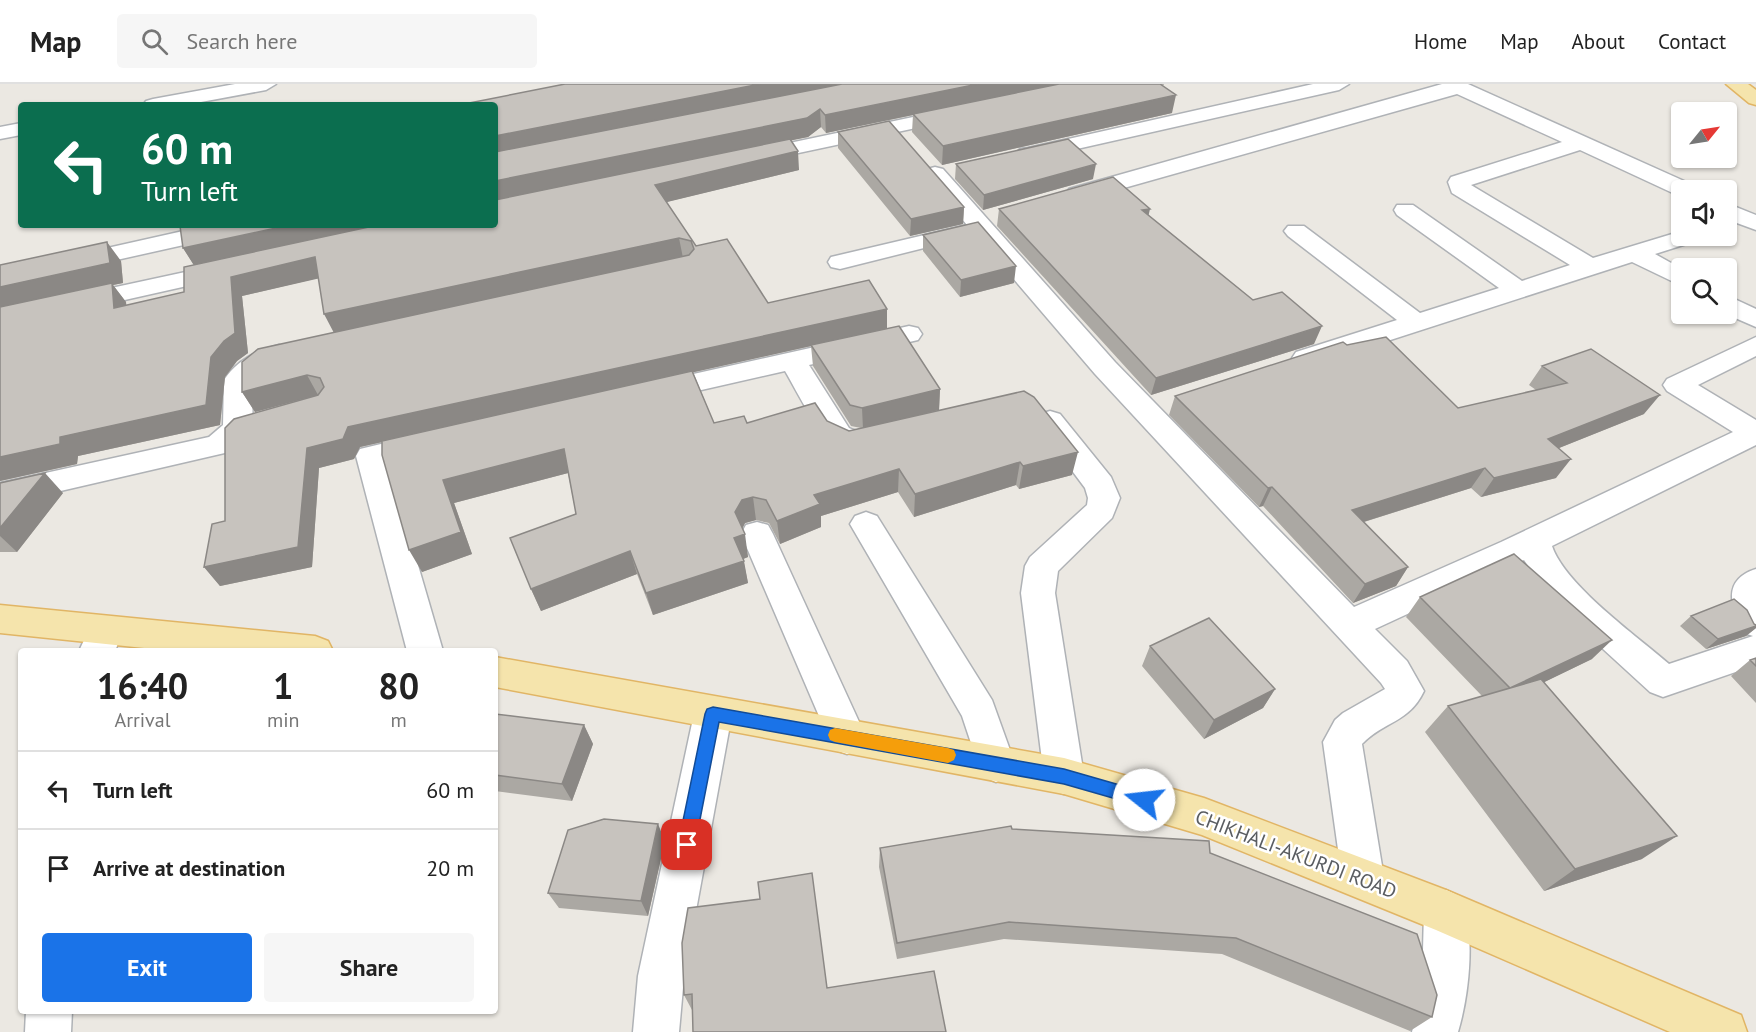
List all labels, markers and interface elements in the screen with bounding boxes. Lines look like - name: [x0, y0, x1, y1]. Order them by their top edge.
- search box: [117, 14, 537, 68]
- text: Map: [30, 23, 81, 60]
- icon: search: [138, 25, 171, 58]
- text: Search here: [186, 27, 297, 55]
- text: Home: [1414, 28, 1467, 55]
- text: Map: [1500, 28, 1539, 55]
- text: About: [1572, 28, 1625, 55]
- text: Contact: [1658, 28, 1726, 55]
- north arrow: [1671, 102, 1737, 168]
- map controls: [1671, 102, 1737, 324]
- text: 60 m: [141, 121, 233, 176]
- icon: left: [42, 126, 120, 204]
- text: Turn left: [141, 174, 238, 208]
- button: sound: [1671, 180, 1737, 246]
- button: search: [1671, 258, 1737, 324]
- text: 16:40: [97, 662, 188, 709]
- text: 1: [273, 662, 293, 709]
- text: 80: [378, 662, 419, 709]
- text: Arrival: [114, 707, 171, 733]
- text: min: [267, 707, 300, 733]
- text: m: [391, 707, 407, 733]
- position arrow: [1112, 768, 1176, 832]
- icon: left: [42, 774, 75, 807]
- text: Turn left: [93, 776, 173, 804]
- text: 60 m: [426, 776, 474, 804]
- street label: CHIKHALI-AKURDI ROAD: [1192, 804, 1400, 904]
- pin: [661, 819, 712, 870]
- icon: arrive: [670, 828, 703, 861]
- icon: arrive: [42, 852, 75, 885]
- text: Arrive at destination: [93, 854, 285, 882]
- text: 20 m: [426, 854, 474, 882]
- button: Exit: [42, 933, 252, 1002]
- button: Share: [264, 933, 474, 1002]

